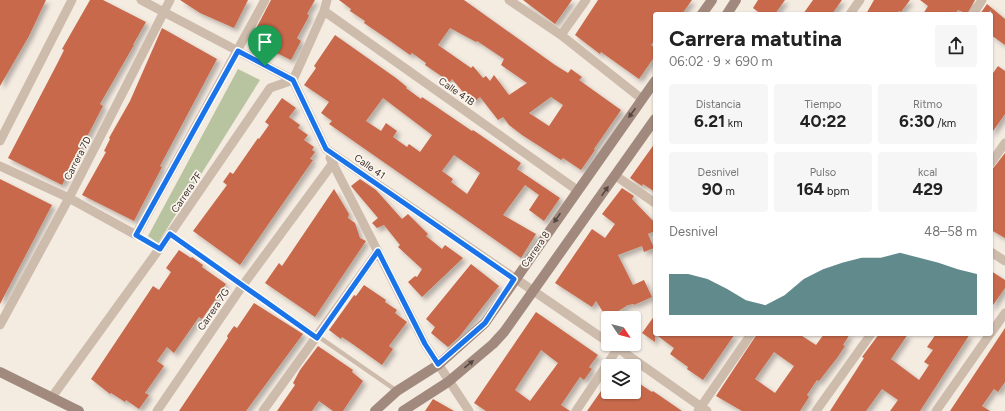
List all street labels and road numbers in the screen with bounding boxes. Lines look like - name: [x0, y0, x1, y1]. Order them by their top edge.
- street label: Calle 41B: [436, 74, 477, 109]
- street label: Carrera 7D: [61, 134, 94, 182]
- street label: Calle 41: [352, 151, 388, 182]
- street label: Carrera 7F: [168, 169, 205, 215]
- street label: Carrera 8: [518, 229, 553, 270]
- street label: Carrera 7G: [194, 285, 233, 333]

